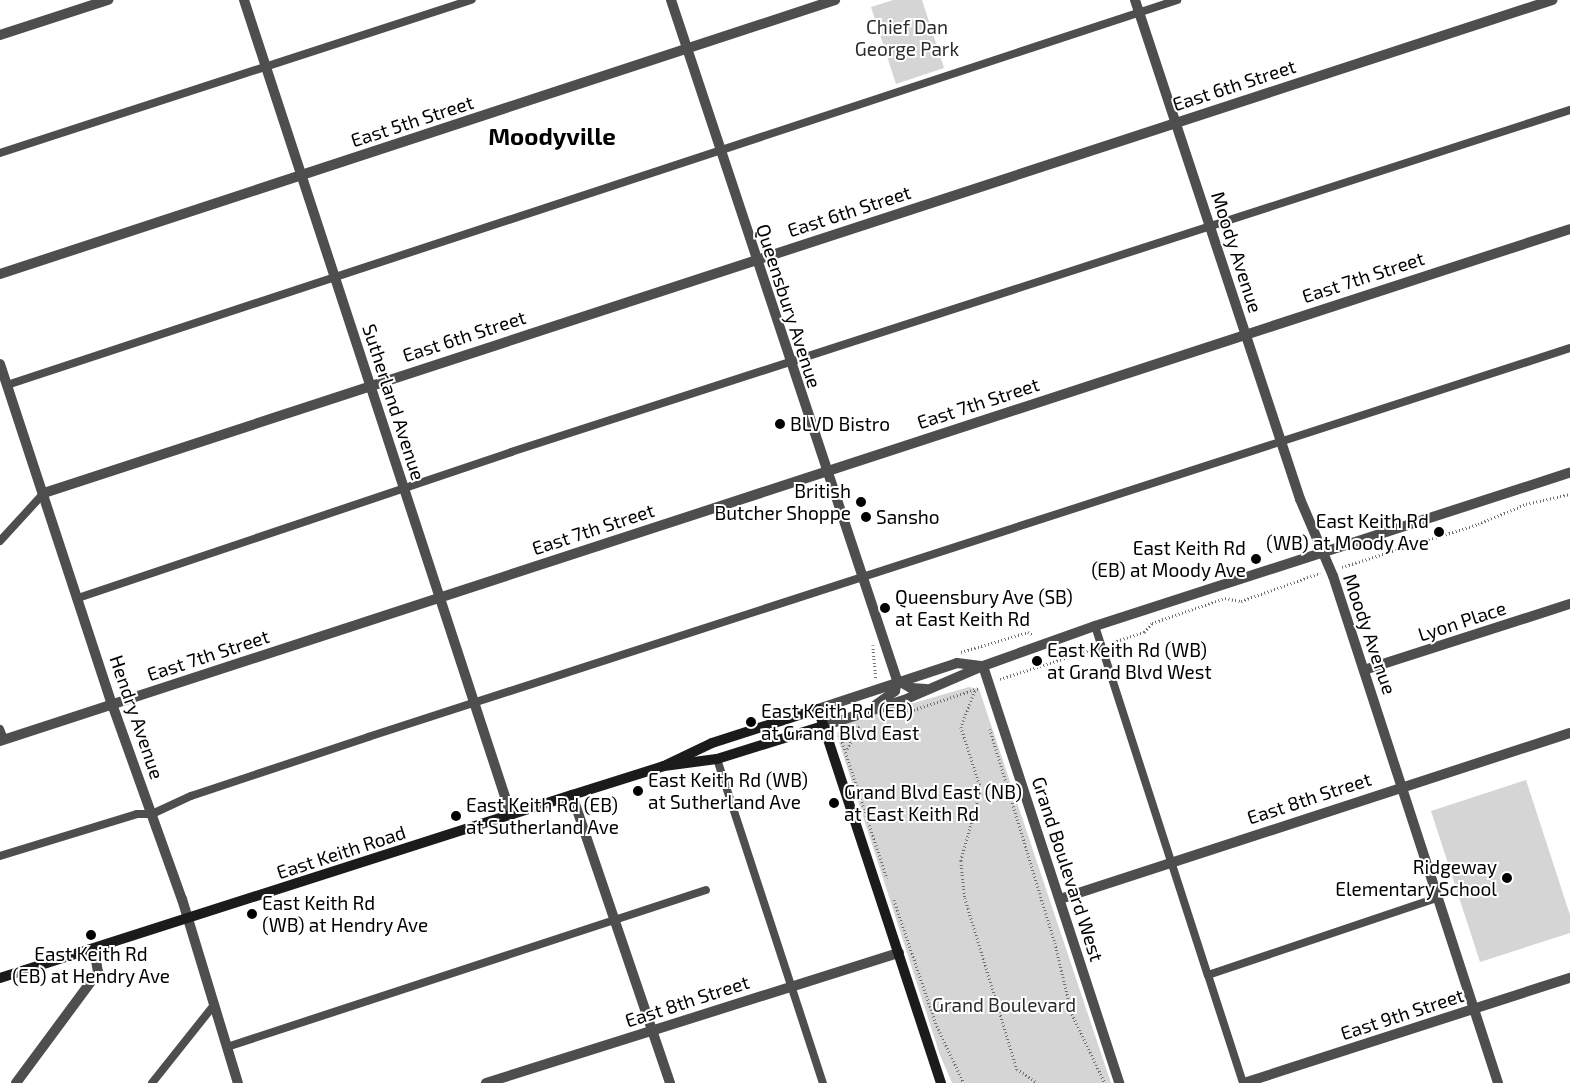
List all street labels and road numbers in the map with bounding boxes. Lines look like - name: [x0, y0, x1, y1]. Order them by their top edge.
- street label: East 6th Street: [1169, 54, 1299, 116]
- street label: East 5th Street: [348, 90, 476, 152]
- street label: East 6th Street: [784, 180, 914, 242]
- street label: Moody Avenue: [1207, 188, 1267, 316]
- street label: Queensbury Avenue: [752, 221, 826, 391]
- street label: East 7th Street: [1299, 246, 1427, 308]
- street label: East 6th Street: [399, 305, 529, 367]
- street label: Sutherland Avenue: [358, 321, 430, 483]
- street label: East 7th Street: [914, 372, 1042, 434]
- street label: East 7th Street: [529, 498, 657, 560]
- street label: Moody Avenue: [1339, 570, 1401, 698]
- street label: Lyon Place: [1415, 596, 1509, 646]
- street label: East 7th Street: [144, 624, 272, 686]
- street label: Hendry Avenue: [105, 652, 169, 782]
- street label: East 8th Street: [1244, 767, 1374, 829]
- street label: Grand Boulevard West: [1027, 774, 1109, 964]
- street label: East Keith Road: [274, 820, 408, 884]
- street label: East 8th Street: [622, 970, 752, 1032]
- street label: East 9th Street: [1337, 983, 1467, 1045]

